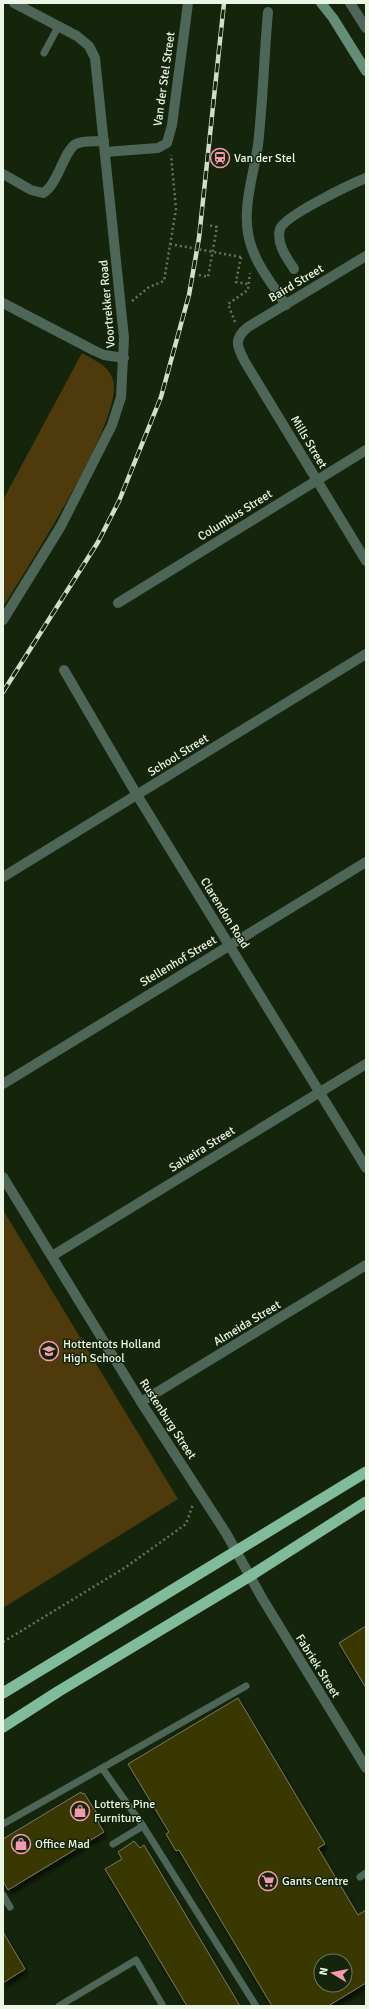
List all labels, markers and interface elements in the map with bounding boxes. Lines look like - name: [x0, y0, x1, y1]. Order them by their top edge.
- street label: Van der Stel Street: [150, 31, 179, 127]
- station icon: Van der Stel: [209, 147, 231, 169]
- place label: Van der Stel: [234, 151, 296, 166]
- street label: Voortrekker Road: [96, 259, 119, 349]
- street label: Baird Street: [266, 261, 326, 306]
- street label: Mills Street: [287, 413, 330, 471]
- street label: Columbus Street: [195, 487, 275, 544]
- street label: School Street: [145, 731, 211, 780]
- street label: Clarendon Road: [197, 875, 252, 952]
- street label: Stellenhof Street: [137, 933, 219, 990]
- street label: Salveira Street: [166, 1123, 238, 1176]
- street label: Almeida Street: [211, 1297, 284, 1349]
- place label: Hottentots Holland High School: [63, 1337, 161, 1366]
- school or university icon: Hottentots Holland High School: [38, 1340, 60, 1362]
- street label: Rustenburg Street: [136, 1376, 199, 1462]
- street label: Fabriek Street: [292, 1632, 343, 1701]
- place label: Lotters Pine Furniture: [94, 1797, 155, 1826]
- shop icon: Lotters Pine Furniture: [69, 1800, 91, 1822]
- shop icon: Office Mad: [10, 1833, 32, 1855]
- place label: Office Mad: [35, 1837, 90, 1852]
- supermarket icon: Gants Centre: [257, 1870, 279, 1892]
- place label: Gants Centre: [282, 1874, 349, 1889]
- north arrow: [313, 1953, 353, 1993]
- text: N: [317, 1966, 331, 1976]

